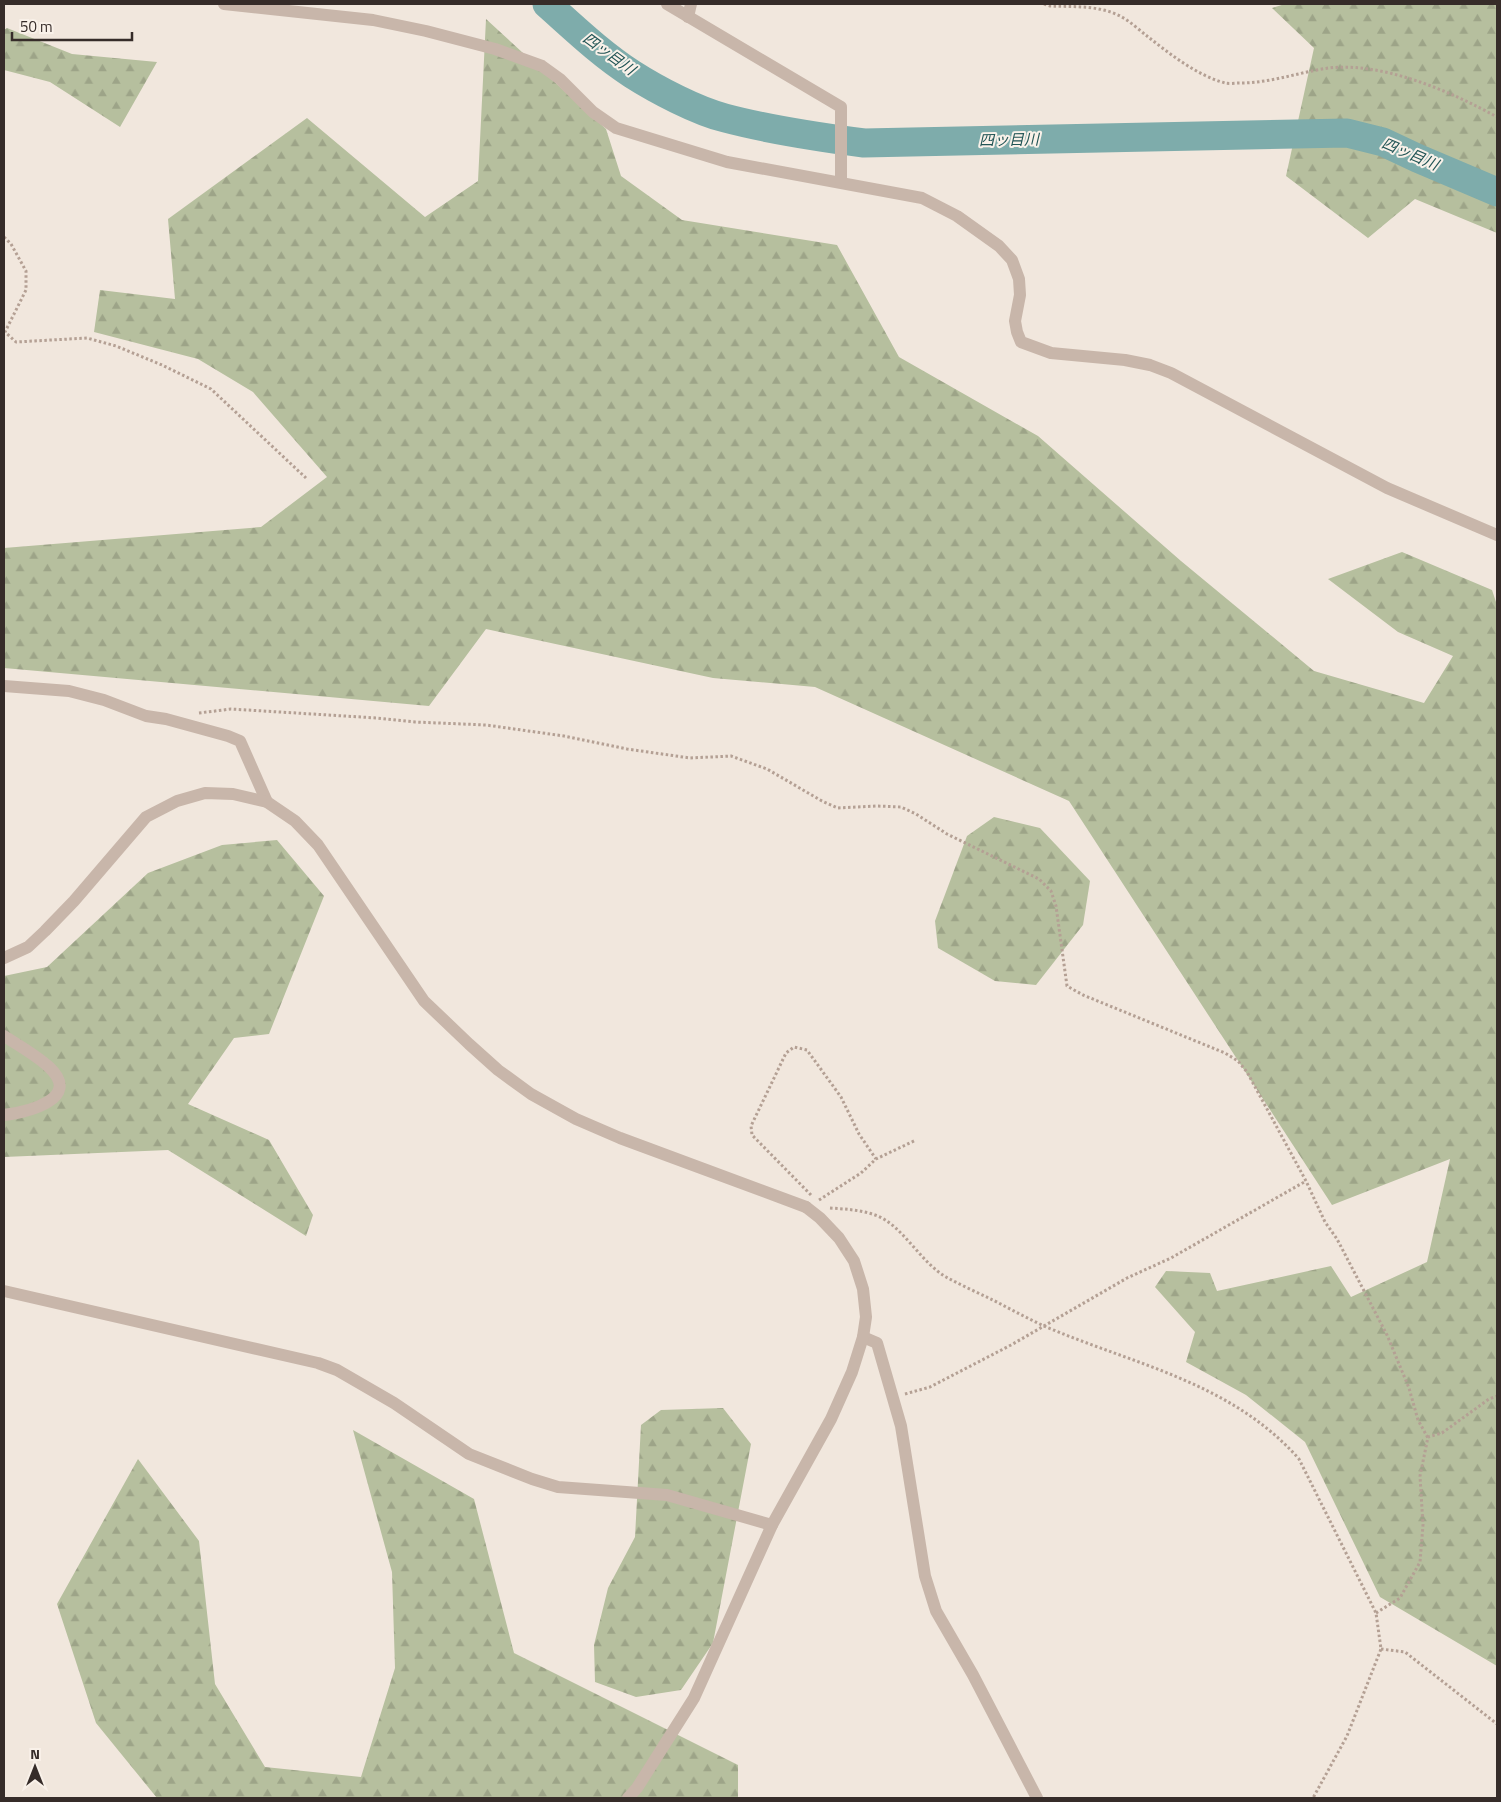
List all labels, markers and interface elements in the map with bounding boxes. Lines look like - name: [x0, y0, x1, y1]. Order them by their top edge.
- scale bar: [12, 10, 132, 42]
- text: 50 m: [20, 15, 53, 38]
- water label: 四ッ目川: [578, 27, 642, 82]
- water label: 四ッ目川: [979, 127, 1041, 152]
- water label: 四ッ目川: [1378, 131, 1444, 177]
- north arrow: [10, 1742, 60, 1792]
- text: N: [30, 1743, 40, 1764]

